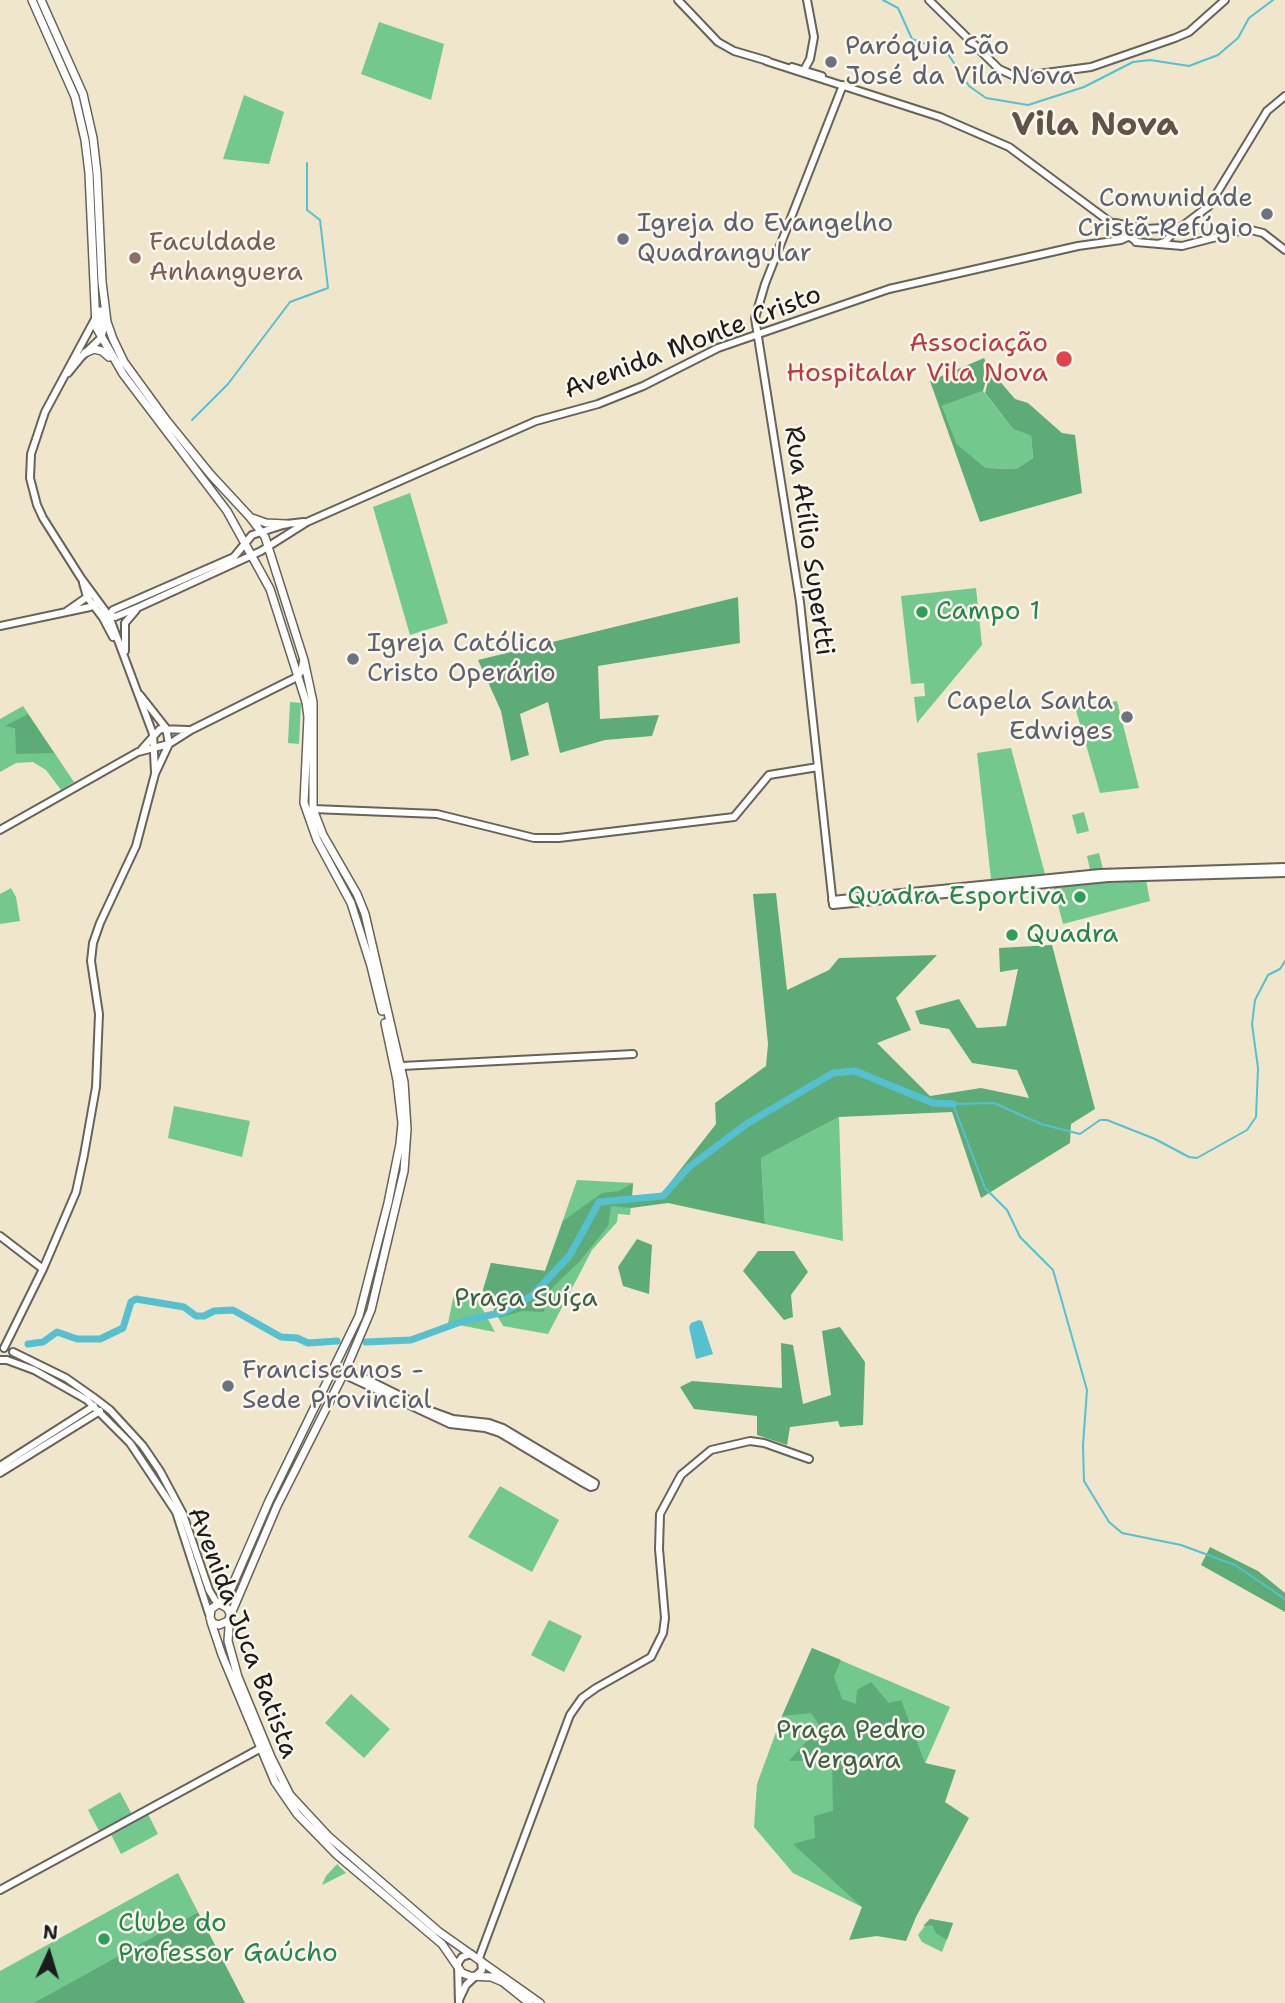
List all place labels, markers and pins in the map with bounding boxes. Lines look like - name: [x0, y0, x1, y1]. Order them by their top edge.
- place label: Paróquia São José da Vila Nova: [845, 31, 1075, 92]
- marker: Paróquia São José da Vila Nova: [823, 54, 839, 70]
- place label: Comunidade Cristã Refúgio: [1078, 183, 1253, 244]
- marker: Comunidade Cristã Refúgio: [1259, 206, 1275, 222]
- place label: Igreja do Evangelho Quadrangular: [637, 208, 893, 270]
- place label: Faculdade Anhanguera: [149, 227, 303, 288]
- marker: Igreja do Evangelho Quadrangular: [615, 231, 631, 247]
- marker: Faculdade Anhanguera: [127, 250, 143, 266]
- place label: Associação Hospitalar Vila Nova: [786, 328, 1048, 390]
- marker: Associação Hospitalar Vila Nova: [1054, 349, 1074, 369]
- place label: Campo 1: [936, 596, 1040, 628]
- marker: Campo 1: [914, 604, 930, 620]
- place label: Igreja Católica Cristo Operário: [367, 628, 556, 690]
- marker: Igreja Católica Cristo Operário: [345, 651, 361, 667]
- place label: Capela Santa Edwiges: [947, 686, 1113, 748]
- marker: Capela Santa Edwiges: [1119, 709, 1135, 725]
- place label: Quadra Esportiva: [847, 881, 1066, 913]
- marker: Quadra Esportiva: [1072, 889, 1088, 905]
- place label: Quadra: [1026, 919, 1118, 951]
- marker: Quadra: [1004, 927, 1020, 943]
- place label: Franciscanos - Sede Provincial: [242, 1355, 431, 1416]
- marker: Franciscanos - Sede Provincial: [220, 1378, 236, 1394]
- place label: Clube do Professor Gaúcho: [118, 1908, 338, 1969]
- marker: Clube do Professor Gaúcho: [96, 1931, 112, 1947]

